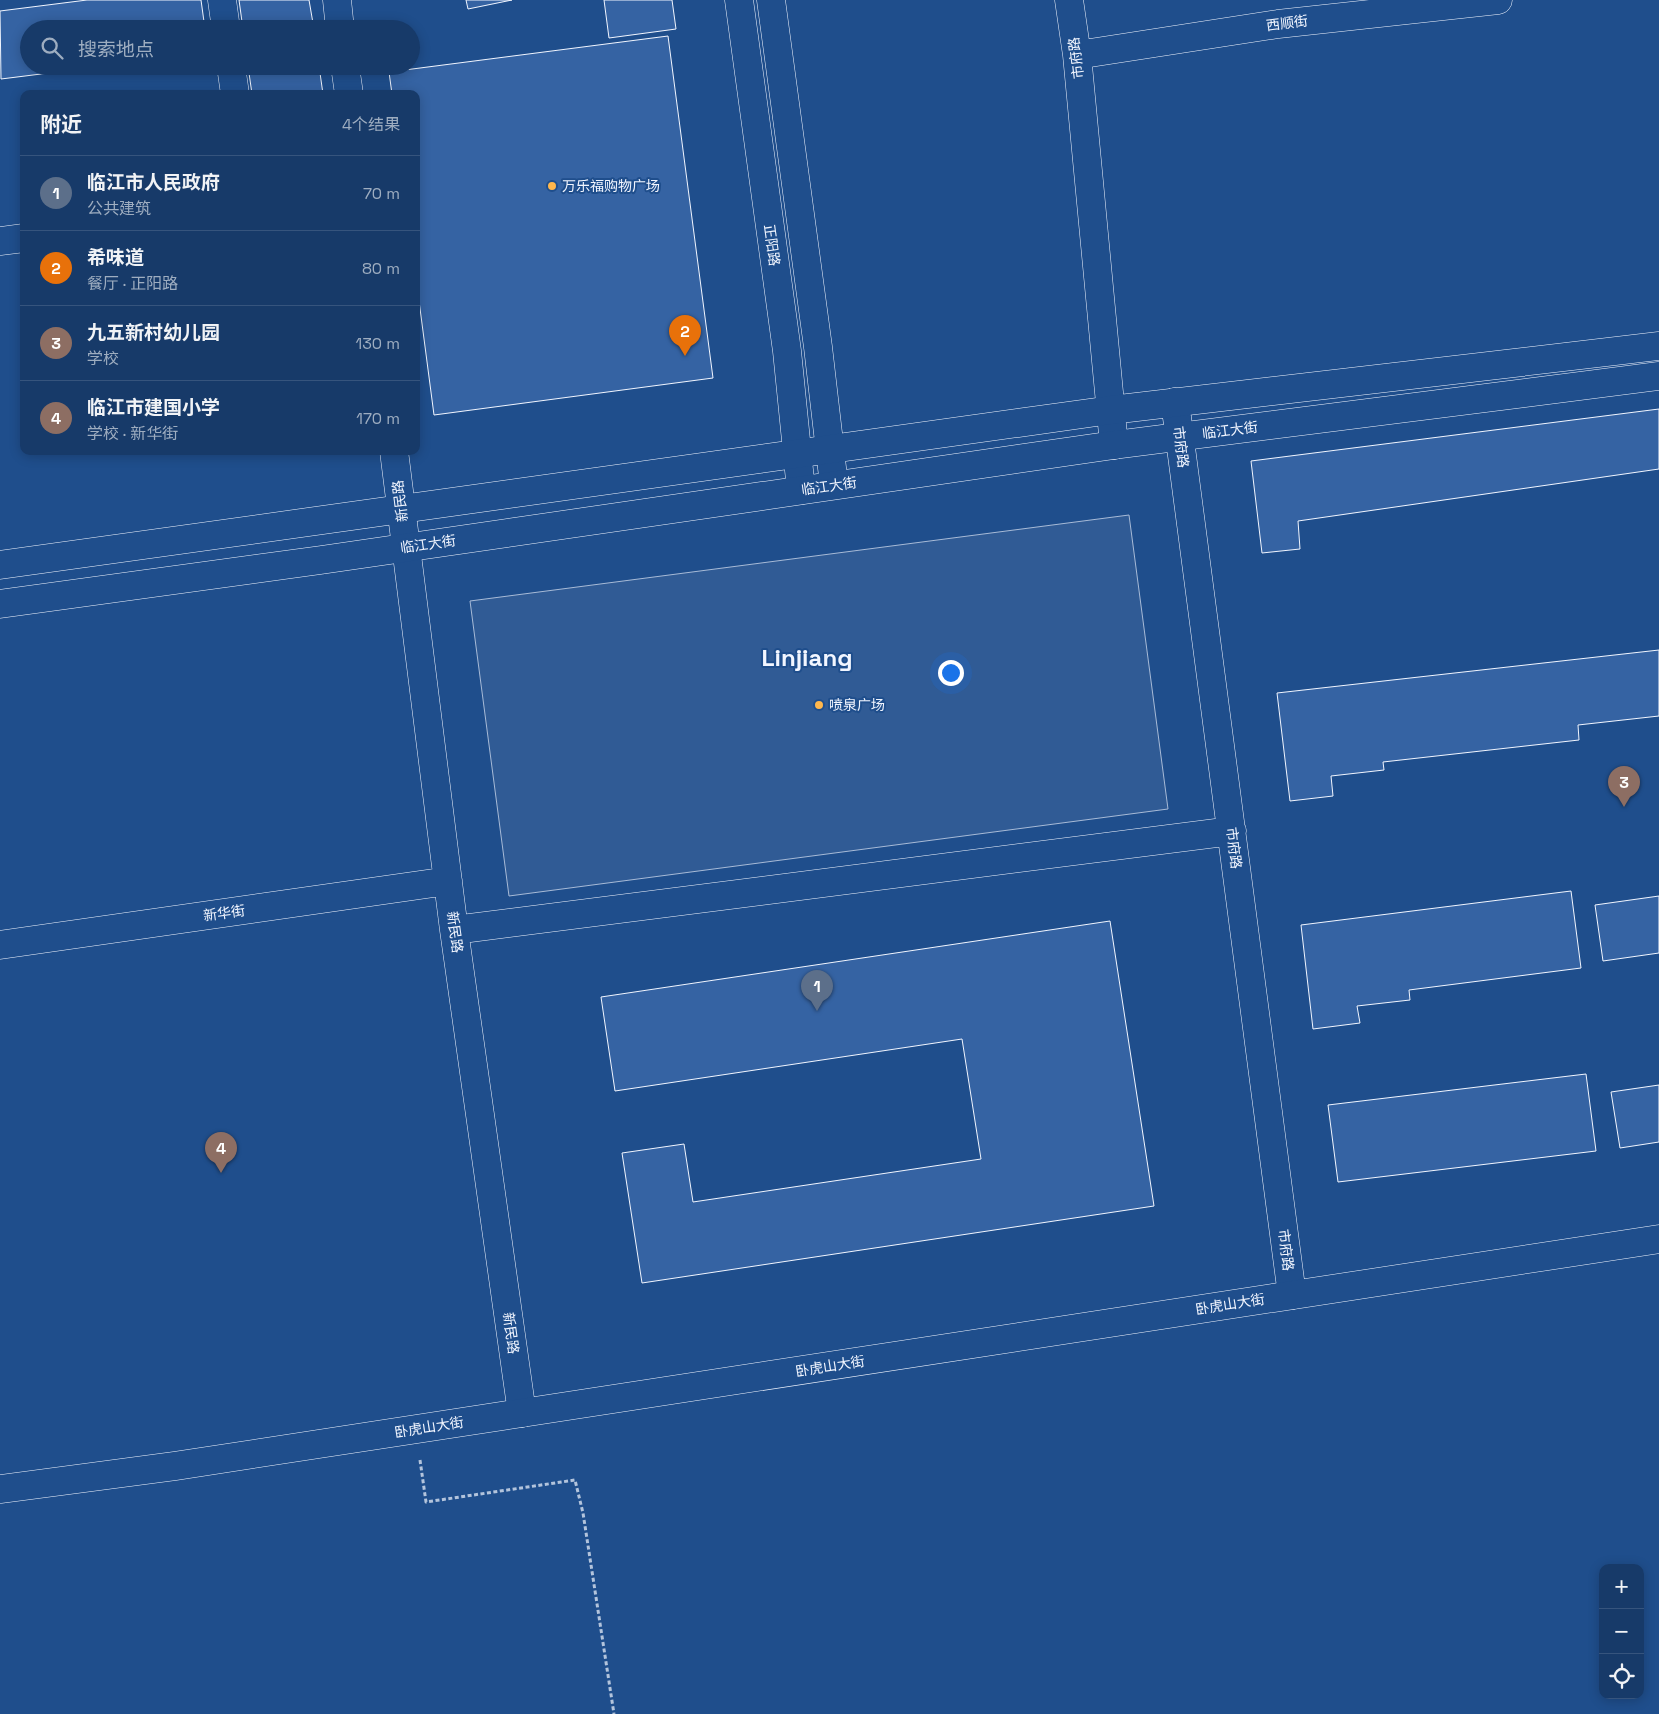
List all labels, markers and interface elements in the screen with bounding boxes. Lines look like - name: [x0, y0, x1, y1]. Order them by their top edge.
- street label: 西顺街: [1265, 12, 1309, 34]
- search box: [20, 20, 420, 75]
- icon: search: [38, 34, 66, 62]
- street label: 市府路: [1065, 36, 1087, 80]
- text: 搜索地点: [78, 37, 154, 62]
- text: 附近: [40, 111, 82, 138]
- text: 4个结果: [342, 114, 400, 135]
- text: 临江市人民政府: [87, 170, 220, 195]
- place label: 万乐福购物广场: [562, 177, 660, 195]
- marker: 万乐福购物广场: [546, 180, 558, 192]
- text: 1: [52, 183, 60, 204]
- text: 70 m: [363, 183, 400, 204]
- text: 公共建筑: [87, 198, 151, 219]
- street label: 正阳路: [760, 223, 784, 267]
- text: 希味道: [87, 245, 144, 270]
- text: 2: [51, 258, 61, 279]
- text: 80 m: [362, 258, 400, 279]
- text: 餐厅 · 正阳路: [87, 273, 178, 294]
- pin: 2: [669, 315, 701, 356]
- text: 九五新村幼儿园: [87, 320, 220, 345]
- text: 3: [51, 333, 61, 354]
- text: 130 m: [356, 333, 400, 354]
- text: 学校: [87, 348, 119, 369]
- text: 临江市建国小学: [87, 395, 220, 420]
- text: 4: [51, 408, 61, 429]
- text: 170 m: [356, 408, 400, 429]
- street label: 临江大街: [1201, 418, 1259, 442]
- text: 学校 · 新华街: [87, 423, 178, 444]
- street label: 市府路: [1170, 425, 1192, 469]
- street label: 临江大街: [800, 473, 858, 499]
- street label: 新民路: [389, 479, 411, 523]
- street label: 临江大街: [399, 531, 457, 557]
- district label: Linjiang: [762, 642, 852, 673]
- your location: [938, 660, 964, 686]
- place label: 喷泉广场: [829, 696, 885, 714]
- marker: 喷泉广场: [813, 699, 825, 711]
- pin: 3: [1608, 766, 1640, 807]
- street label: 市府路: [1223, 826, 1245, 870]
- street label: 新华街: [202, 901, 246, 925]
- street label: 新民路: [443, 910, 467, 954]
- pin: 1: [801, 970, 833, 1011]
- pin: 4: [205, 1132, 237, 1173]
- street label: 市府路: [1275, 1228, 1297, 1272]
- street label: 卧虎山大街: [1194, 1290, 1266, 1318]
- street label: 新民路: [499, 1311, 523, 1355]
- street label: 卧虎山大街: [794, 1352, 866, 1380]
- street label: 卧虎山大街: [393, 1413, 465, 1441]
- map controls: [1599, 1564, 1644, 1699]
- button: +: [1599, 1564, 1644, 1609]
- button: −: [1599, 1609, 1644, 1654]
- button: locate: [1599, 1654, 1644, 1699]

